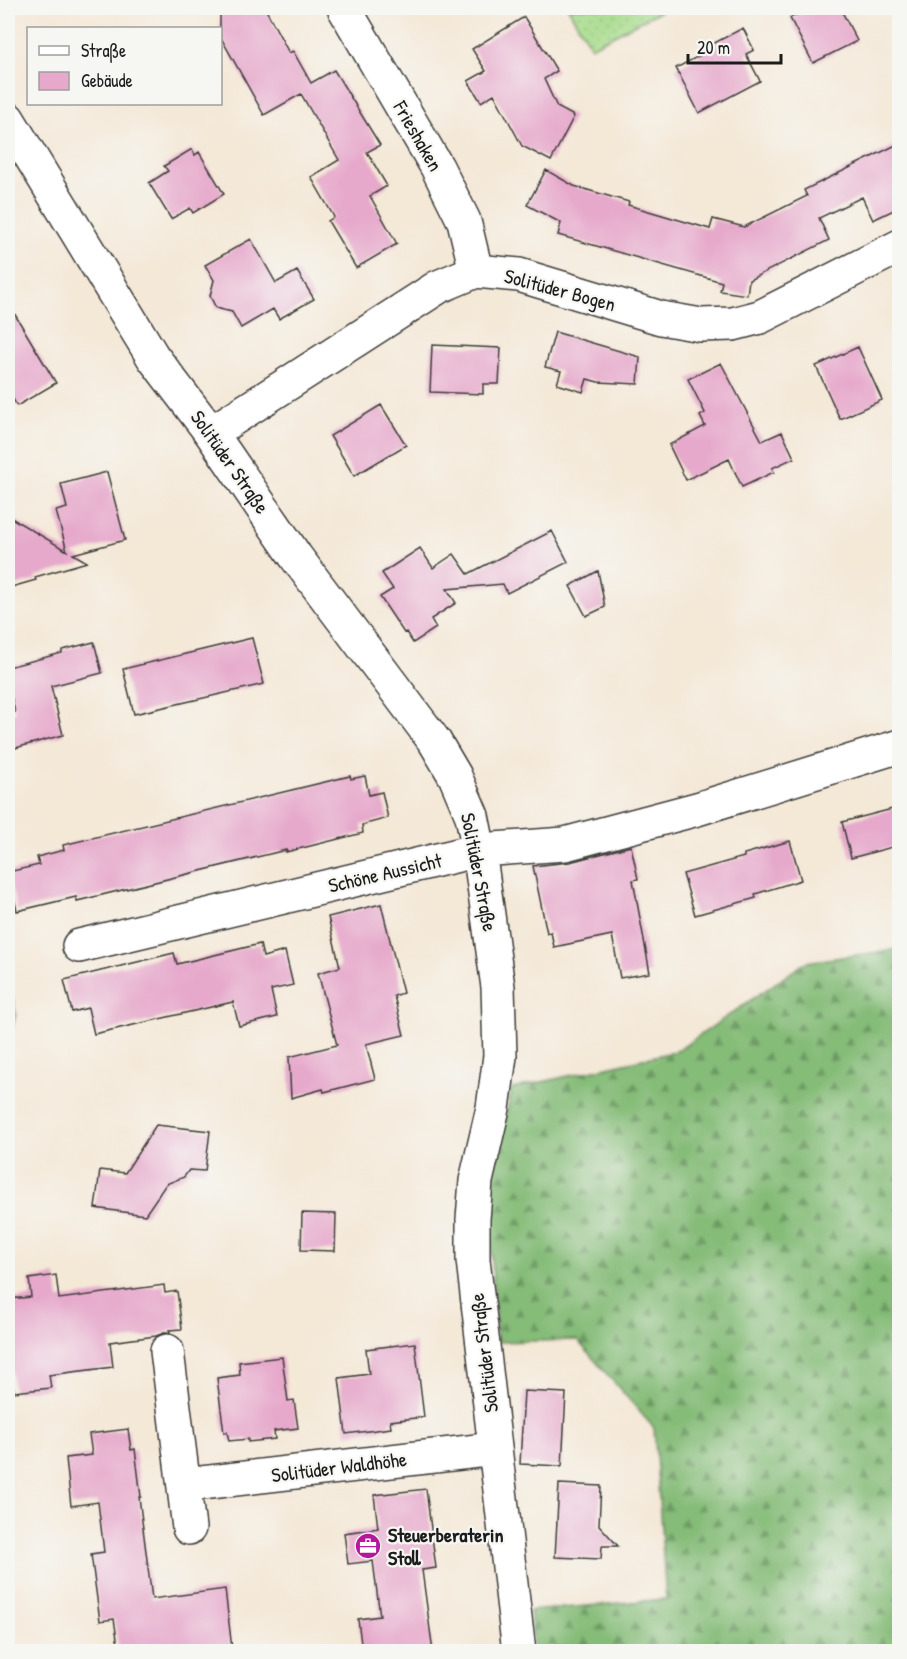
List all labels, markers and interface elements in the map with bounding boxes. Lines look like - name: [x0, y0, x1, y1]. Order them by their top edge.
- legend: [27, 27, 222, 105]
- scale bar: [688, 27, 781, 65]
- text: 20 m: [697, 35, 730, 60]
- text: Straße: [81, 38, 126, 63]
- text: Gebäude: [81, 68, 133, 93]
- street label: Frieshaken: [387, 95, 449, 176]
- street label: Solitüder Bogen: [502, 262, 619, 317]
- street label: Solitüder Straße: [185, 405, 276, 519]
- street label: Solitüder Straße: [455, 810, 504, 933]
- street label: Schöne Aussicht: [325, 846, 445, 899]
- street label: Solitüder Straße: [463, 1292, 504, 1414]
- street label: Solitüder Waldhöhe: [270, 1445, 408, 1488]
- place label: Steuerberaterin Stoll: [388, 1521, 503, 1571]
- office icon: Steuerberaterin Stoll: [353, 1531, 383, 1561]

